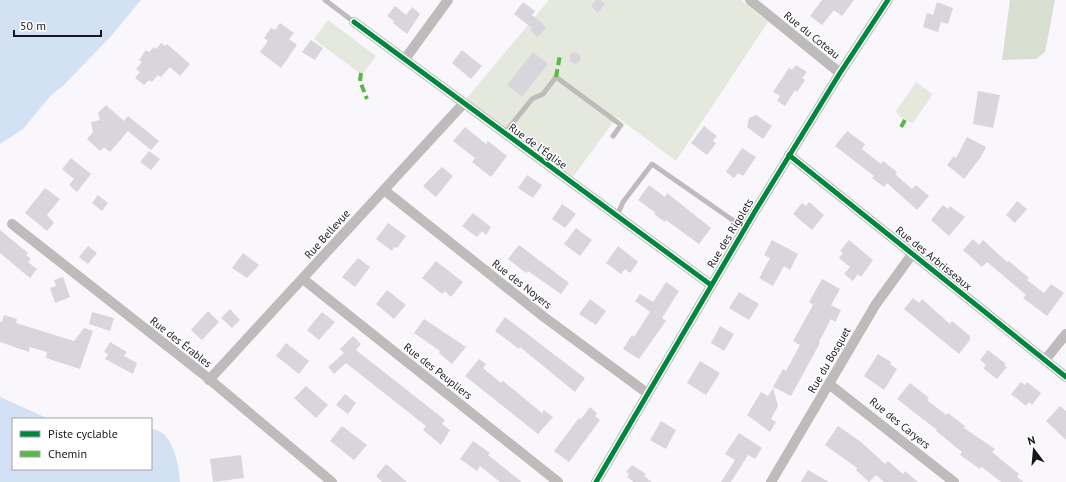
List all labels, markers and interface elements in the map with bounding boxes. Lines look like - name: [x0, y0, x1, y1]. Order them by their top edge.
- street label: Rue du Coteau: [781, 8, 843, 62]
- scale bar: [14, 12, 101, 38]
- text: 50 m: [20, 18, 46, 33]
- street label: Rue de l'Église: [506, 120, 570, 172]
- street label: Rue des Rigolets: [704, 195, 756, 270]
- street label: Rue Bellevue: [301, 206, 353, 262]
- street label: Rue des Arbrisseaux: [893, 223, 975, 293]
- street label: Rue des Noyers: [489, 256, 555, 312]
- street label: Rue des Érables: [147, 314, 215, 371]
- street label: Rue du Bosquet: [804, 324, 854, 395]
- street label: Rue des Peupliers: [401, 340, 475, 402]
- street label: Rue des Caryers: [867, 394, 934, 452]
- legend: [12, 418, 152, 470]
- text: Piste cyclable: [48, 426, 118, 441]
- north arrow: [1014, 430, 1054, 470]
- text: N: [1026, 433, 1037, 448]
- text: Chemin: [48, 446, 87, 461]

